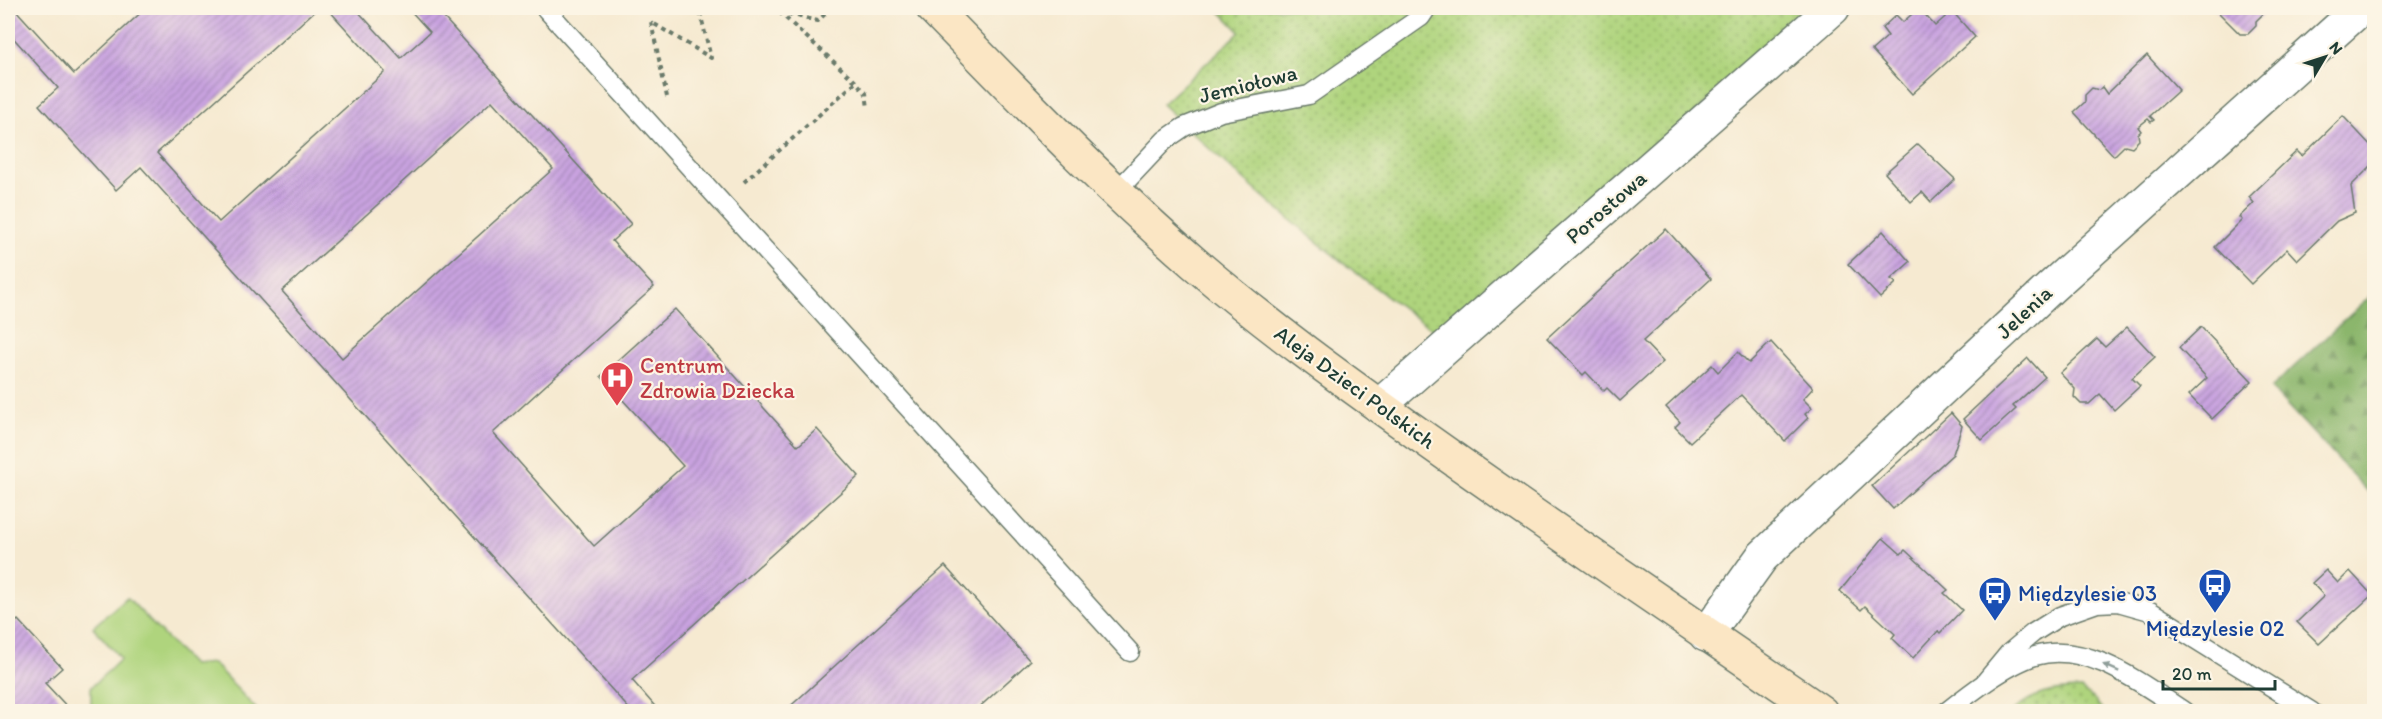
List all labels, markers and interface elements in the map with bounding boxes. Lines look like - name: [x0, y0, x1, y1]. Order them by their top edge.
- north arrow: [2295, 27, 2355, 87]
- text: N: [2325, 38, 2347, 58]
- street label: Jemiołowa: [1196, 59, 1300, 109]
- street label: Porostowa: [1560, 164, 1652, 250]
- street label: Jelenia: [1990, 279, 2058, 345]
- street label: Aleja Dzieci Polskich: [1269, 320, 1441, 455]
- place label: Centrum Zdrowia Dziecka: [640, 352, 795, 404]
- hospital icon: Centrum Zdrowia Dziecka: [599, 360, 635, 407]
- bus stop icon: Międzylesie 02: [2197, 567, 2233, 614]
- bus stop icon: Międzylesie 03: [1977, 575, 2013, 622]
- place label: Międzylesie 03: [2018, 580, 2157, 607]
- place label: Międzylesie 02: [2146, 615, 2285, 642]
- scale bar: [2163, 653, 2276, 691]
- one-way arrow: [2102, 663, 2120, 673]
- text: 20 m: [2172, 663, 2212, 685]

